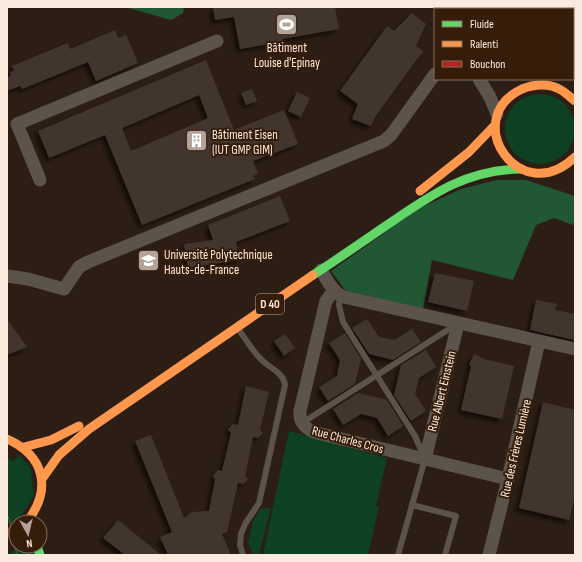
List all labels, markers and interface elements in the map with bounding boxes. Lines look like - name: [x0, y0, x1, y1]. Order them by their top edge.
- legend: [434, 8, 574, 80]
- sports icon: Bâtiment Louise d'Epinay: [274, 12, 300, 38]
- text: Fluide: [470, 17, 494, 32]
- text: Ralenti: [470, 37, 498, 52]
- place label: Bâtiment Louise d'Epinay: [254, 40, 320, 71]
- text: Bouchon: [470, 57, 505, 72]
- place label: Bâtiment Eisen (IUT GMP GIM): [212, 127, 278, 158]
- building icon: Bâtiment Eisen (IUT GMP GIM): [184, 128, 210, 154]
- place label: Université Polytechnique Hauts-de-France: [164, 247, 273, 278]
- school or university icon: Université Polytechnique Hauts-de-France: [136, 248, 162, 274]
- road number: D 40: [256, 294, 284, 314]
- street label: Rue Albert Einstein: [424, 349, 460, 433]
- street label: Rue des Frères Lumière: [497, 398, 535, 499]
- street label: Rue Charles Cros: [310, 423, 386, 457]
- north arrow: [8, 514, 48, 554]
- text: N: [25, 537, 33, 550]

